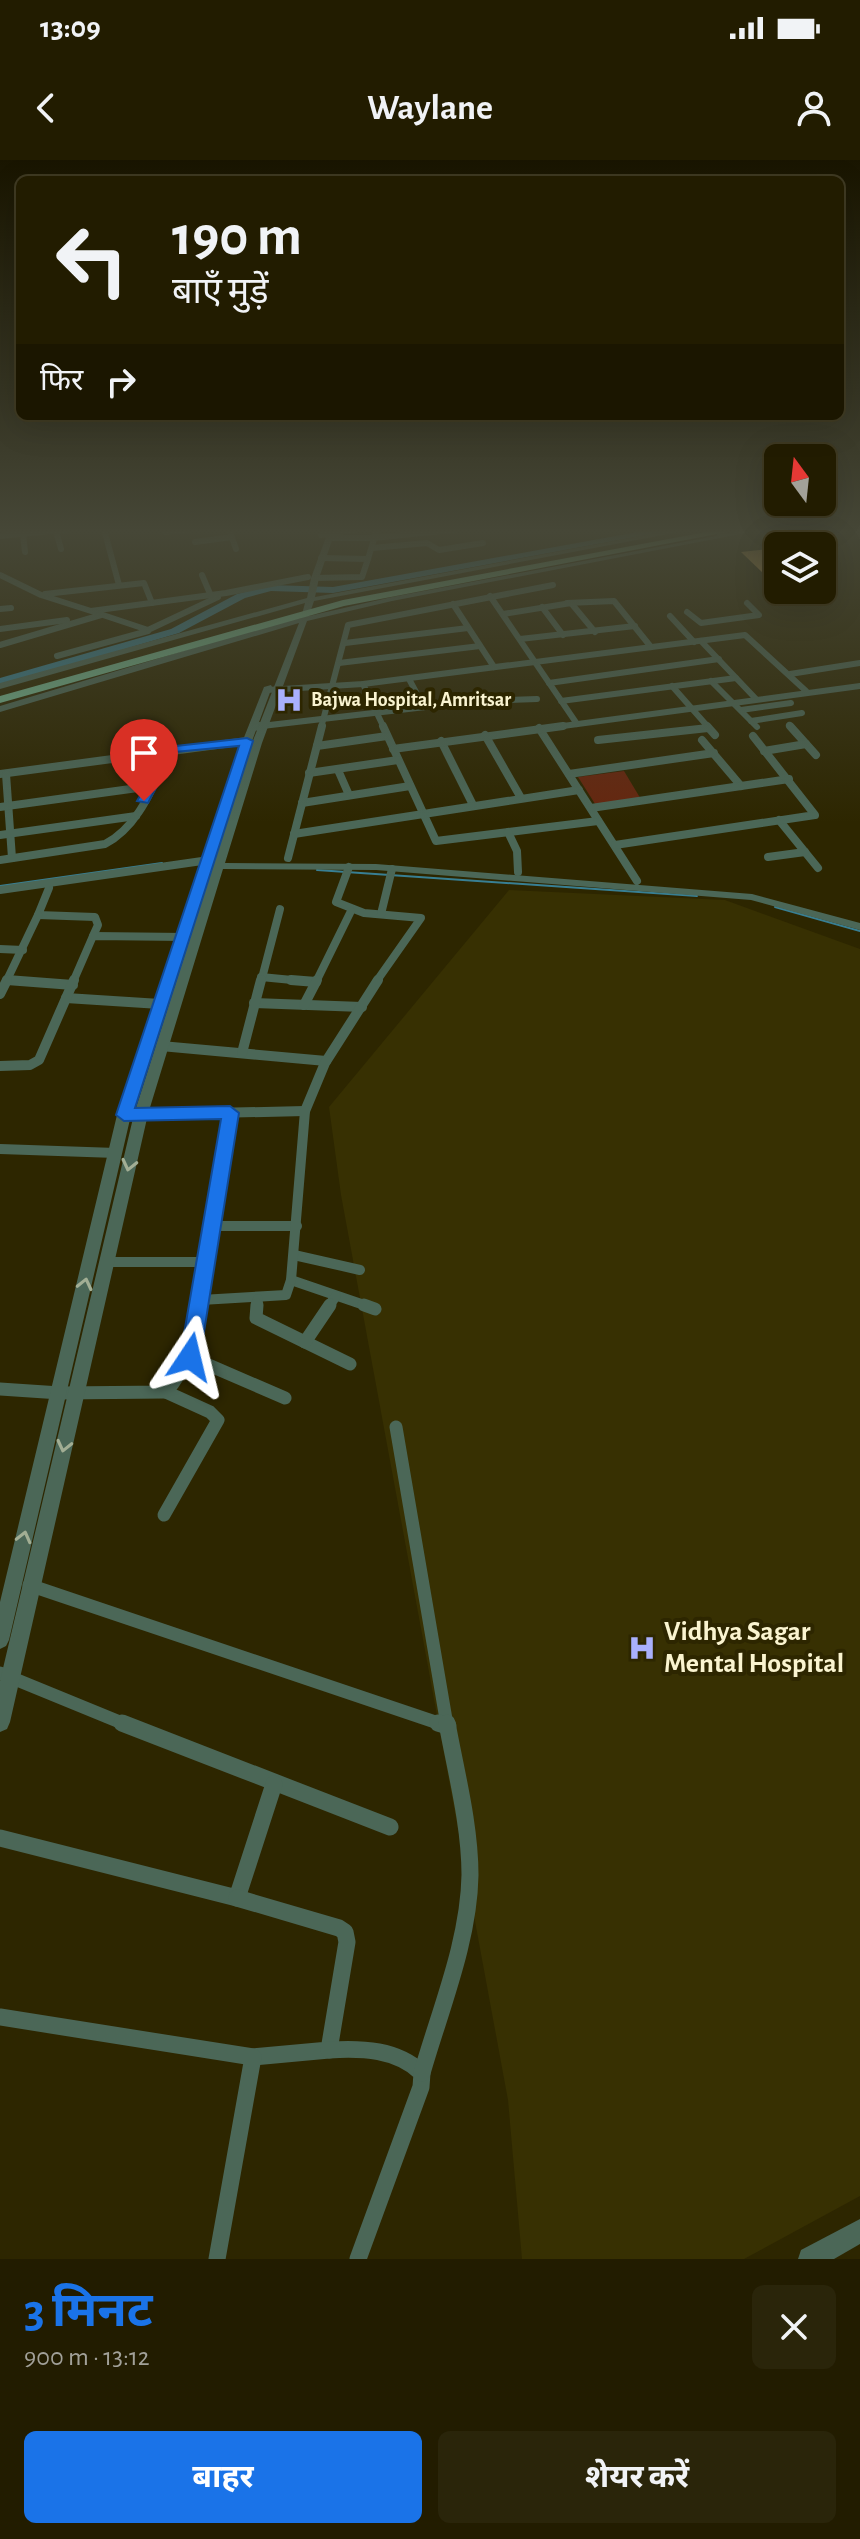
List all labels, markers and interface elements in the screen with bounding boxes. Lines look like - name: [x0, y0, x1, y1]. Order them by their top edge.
- text: 13:09: [40, 13, 101, 43]
- icon: back: [24, 86, 68, 130]
- icon: person: [792, 86, 836, 130]
- text: Waylane: [367, 90, 493, 126]
- icon: left: [40, 208, 144, 312]
- text: 190 m: [172, 209, 302, 265]
- text: बाएँ मुड़ें: [172, 274, 269, 310]
- icon: right: [99, 360, 143, 404]
- text: फिर: [40, 366, 83, 396]
- north arrow: [764, 444, 836, 516]
- map controls: [764, 444, 836, 604]
- button: layers: [764, 532, 836, 604]
- hospital icon: Bajwa Hospital, Amritsar: [274, 685, 304, 715]
- place label: Bajwa Hospital, Amritsar: [311, 690, 511, 710]
- pin: [110, 719, 178, 801]
- icon: arrive: [122, 731, 166, 775]
- one-way arrow: [121, 1158, 138, 1171]
- one-way arrow: [76, 1278, 93, 1292]
- position arrow: [148, 1315, 232, 1399]
- one-way arrow: [56, 1438, 73, 1452]
- one-way arrow: [15, 1531, 32, 1544]
- place label: Vidhya Sagar Mental Hospital: [664, 1618, 844, 1678]
- hospital icon: Vidhya Sagar Mental Hospital: [627, 1633, 657, 1663]
- button: close: [752, 2285, 836, 2369]
- text: 3 मिनट: [24, 2288, 153, 2336]
- text: 900 m · 13:12: [24, 2344, 150, 2370]
- button: बाहर: [24, 2431, 422, 2523]
- button: शेयर करें: [438, 2431, 836, 2523]

